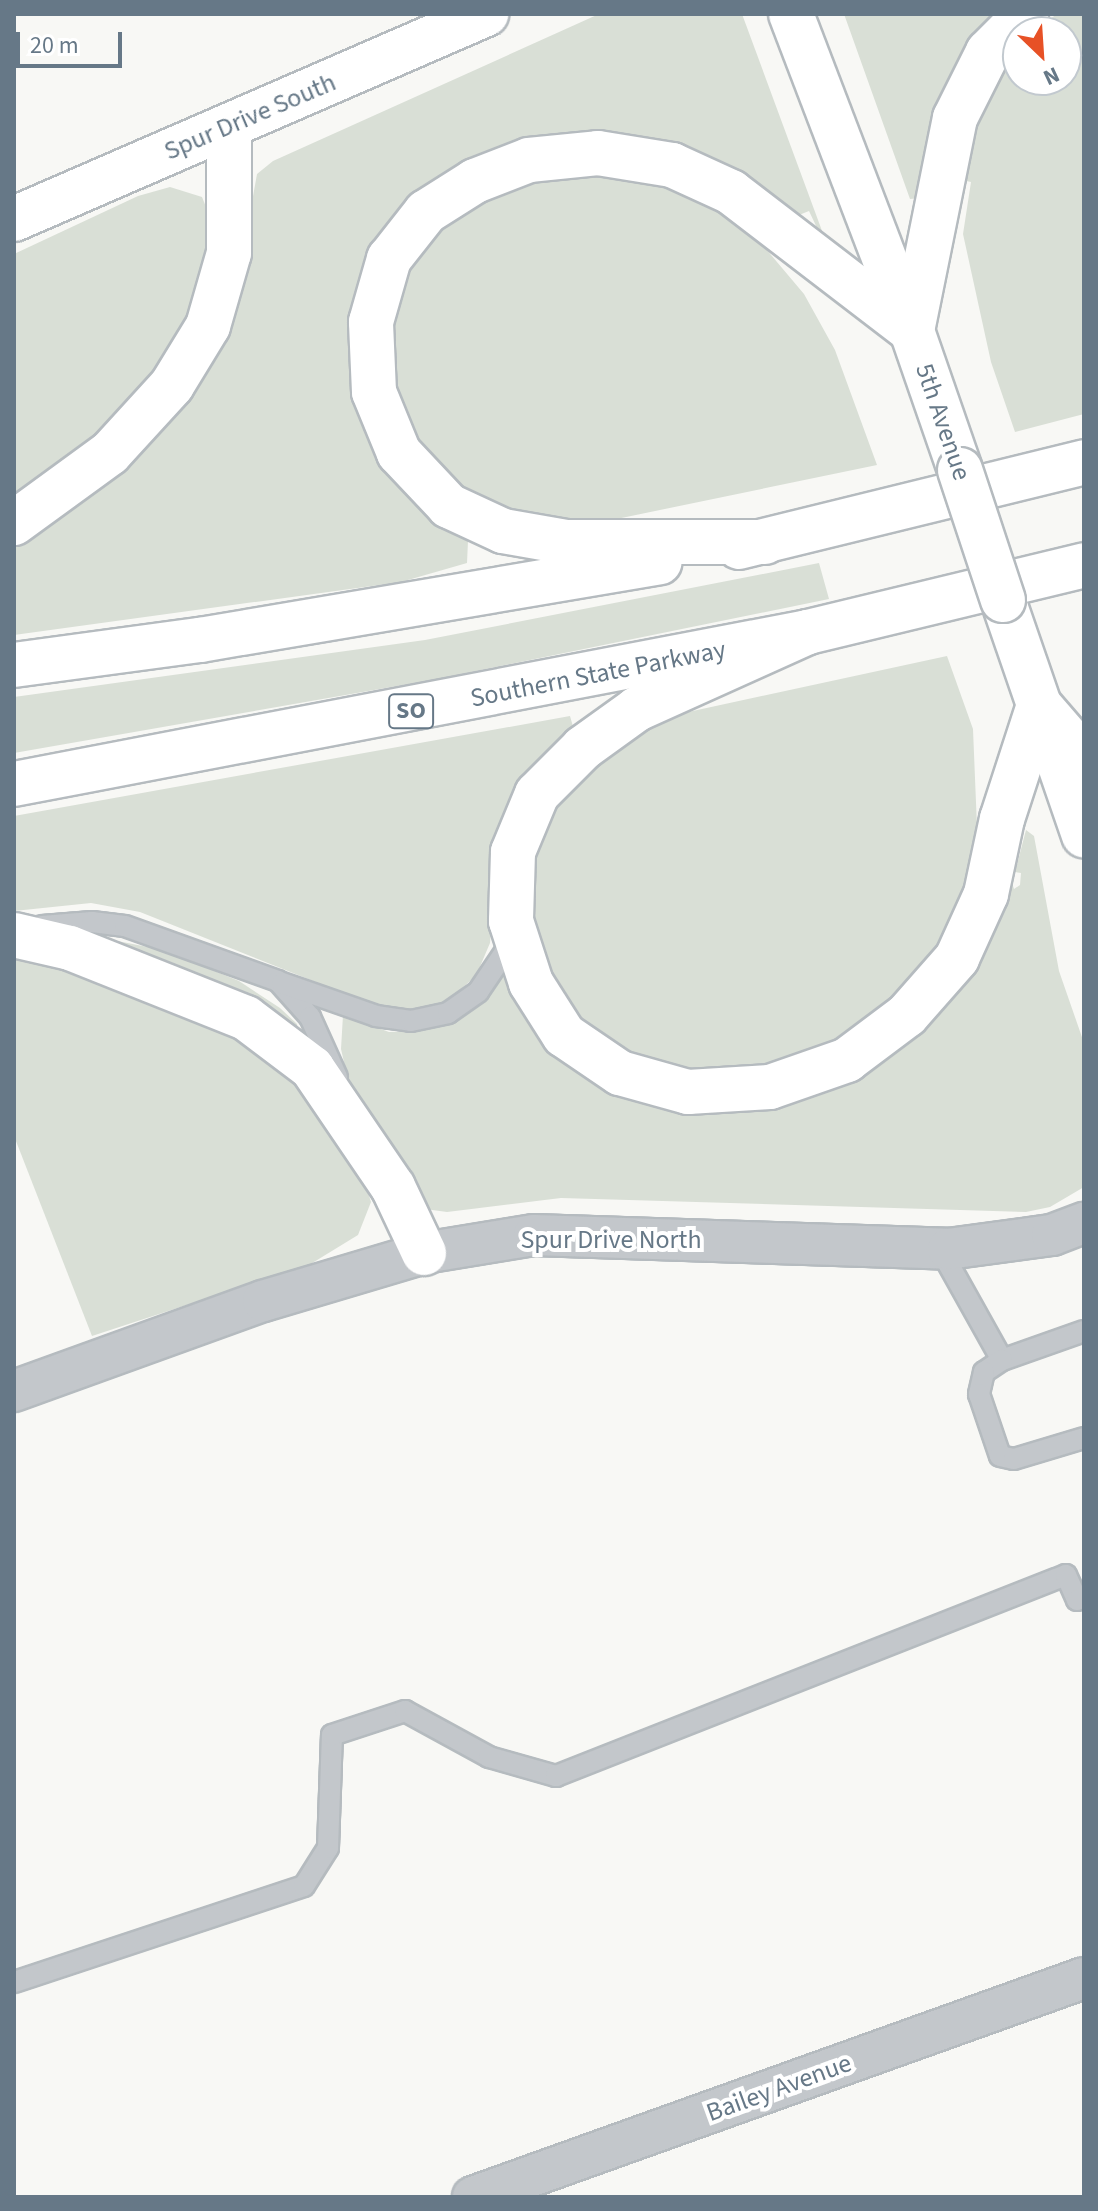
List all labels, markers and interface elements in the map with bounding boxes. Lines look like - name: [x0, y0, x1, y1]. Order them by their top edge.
- scale bar: [20, 16, 126, 66]
- north arrow: [1002, 16, 1082, 96]
- text: 20 m: [30, 28, 79, 63]
- text: N: [1038, 58, 1065, 94]
- street label: Spur Drive South: [160, 67, 340, 167]
- street label: 5th Avenue: [909, 360, 977, 484]
- street label: Southern State Parkway: [468, 634, 728, 714]
- road number: SO: [387, 691, 435, 731]
- street label: Spur Drive North: [520, 1224, 702, 1256]
- street label: Bailey Avenue: [702, 2047, 856, 2129]

